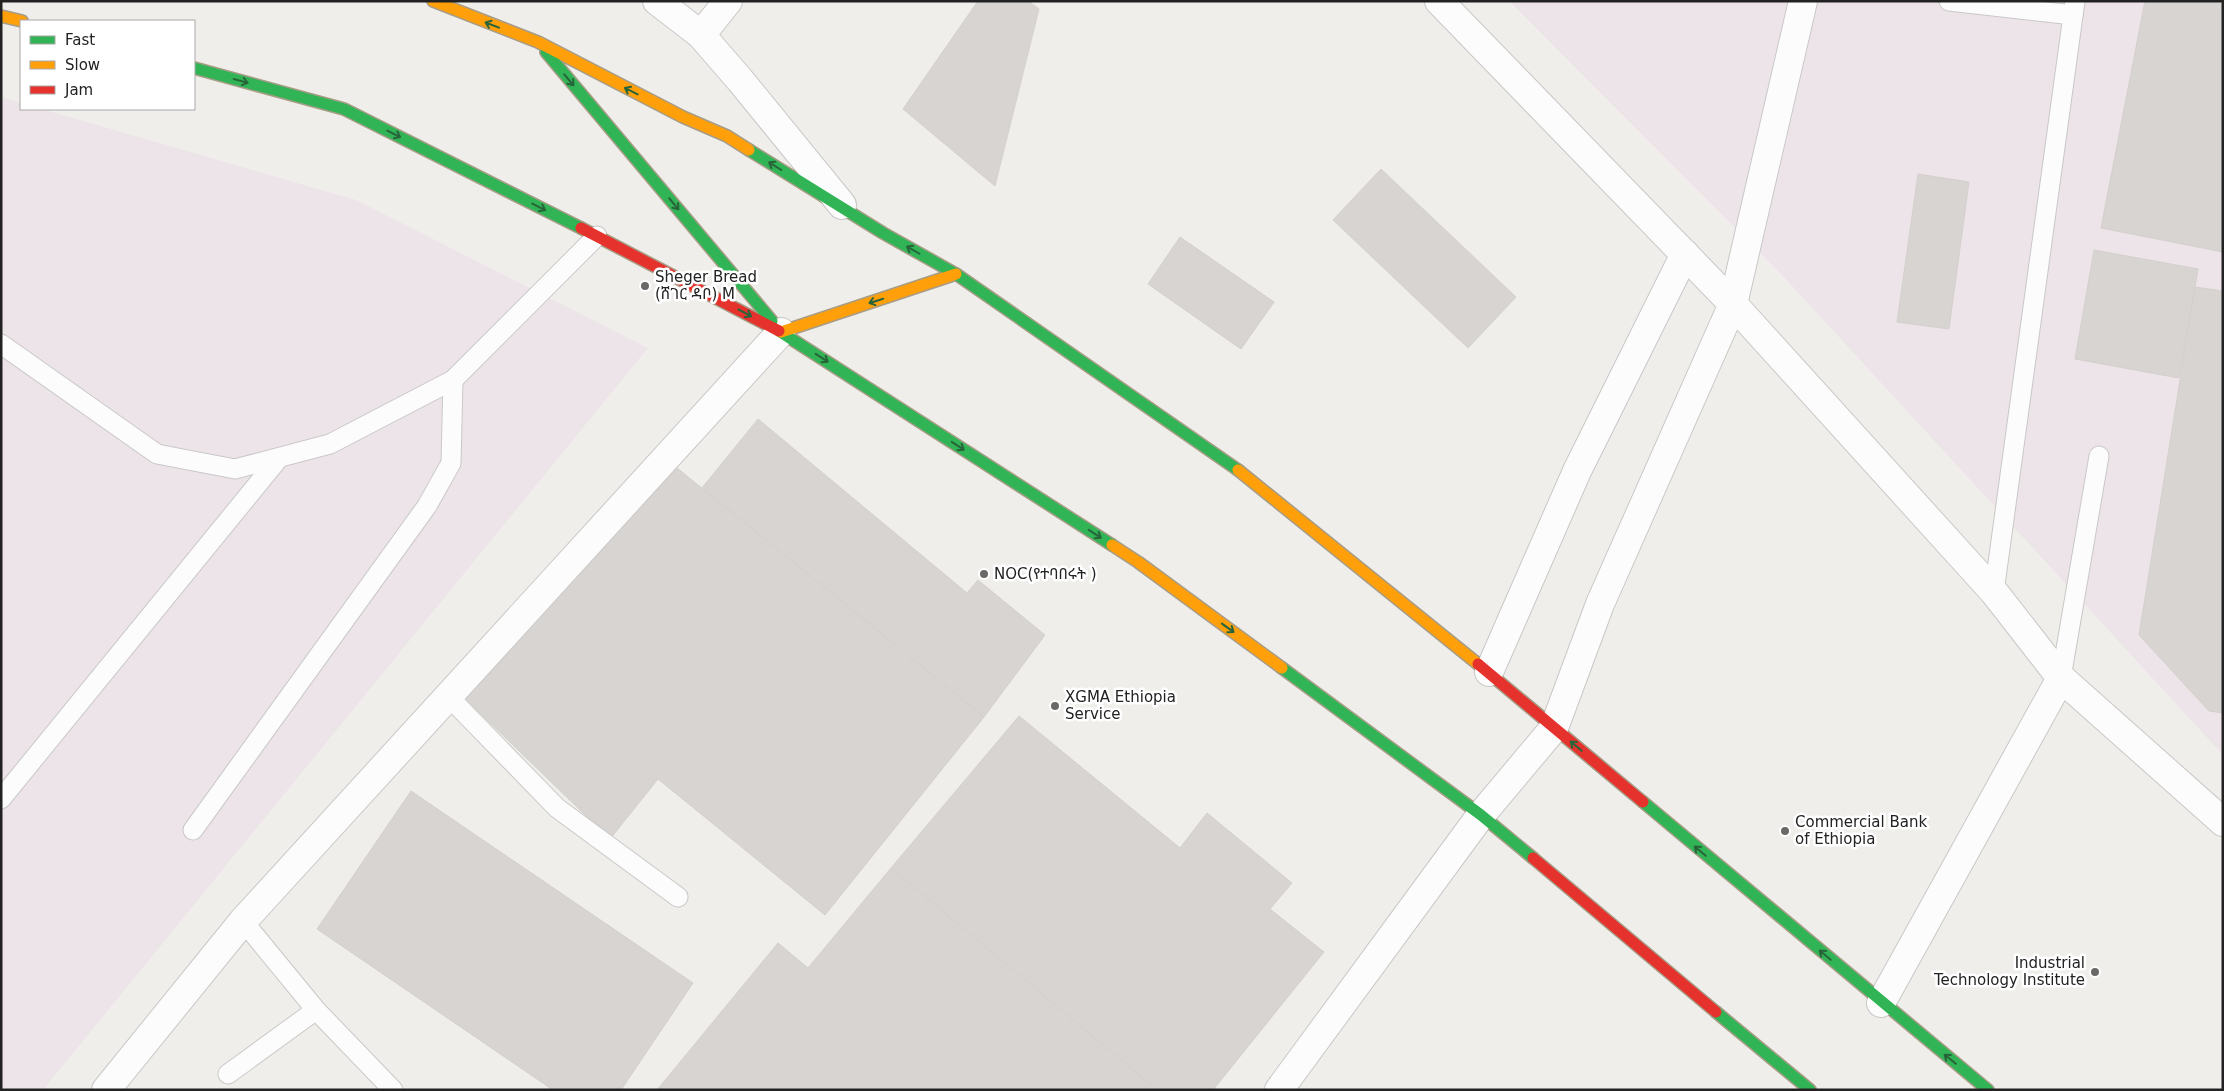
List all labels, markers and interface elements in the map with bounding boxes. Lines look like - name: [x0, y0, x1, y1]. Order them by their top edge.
- one-way arrow: [485, 19, 500, 28]
- legend: [20, 20, 195, 110]
- text: Fast: [65, 31, 95, 49]
- text: Slow: [65, 56, 100, 74]
- one-way arrow: [564, 73, 575, 86]
- one-way arrow: [232, 76, 248, 86]
- text: Jam: [64, 81, 93, 99]
- one-way arrow: [624, 86, 639, 95]
- one-way arrow: [386, 129, 401, 139]
- one-way arrow: [768, 160, 782, 170]
- one-way arrow: [668, 197, 679, 210]
- one-way arrow: [531, 203, 546, 212]
- one-way arrow: [907, 245, 921, 255]
- place label: Sheger Bread (ሸገር ዳቦ) M: [655, 268, 757, 303]
- marker: Sheger Bread (ሸገር ዳቦ) M: [639, 280, 651, 292]
- one-way arrow: [869, 296, 885, 306]
- one-way arrow: [738, 308, 753, 318]
- one-way arrow: [814, 354, 828, 364]
- one-way arrow: [951, 442, 965, 452]
- one-way arrow: [1088, 529, 1102, 540]
- place label: NOC(የተባበሩት ): [994, 565, 1097, 583]
- marker: NOC(የተባበሩት ): [978, 568, 990, 580]
- one-way arrow: [1220, 623, 1234, 633]
- place label: XGMA Ethiopia Service: [1065, 688, 1176, 723]
- marker: XGMA Ethiopia Service: [1049, 700, 1061, 712]
- one-way arrow: [1570, 741, 1583, 752]
- place label: Commercial Bank of Ethiopia: [1795, 813, 1927, 848]
- marker: Commercial Bank of Ethiopia: [1779, 825, 1791, 837]
- one-way arrow: [1694, 845, 1707, 856]
- one-way arrow: [1819, 950, 1832, 961]
- place label: Industrial Technology Institute: [1933, 954, 2085, 989]
- marker: Industrial Technology Institute: [2089, 966, 2101, 978]
- one-way arrow: [1944, 1053, 1957, 1064]

